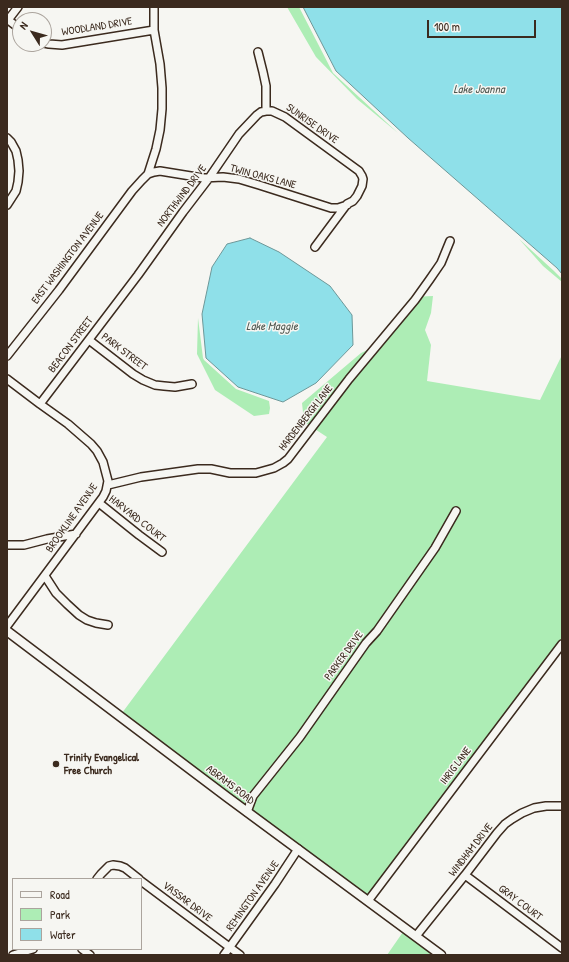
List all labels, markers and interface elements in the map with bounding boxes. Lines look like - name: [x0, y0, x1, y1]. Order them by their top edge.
- north arrow: [12, 12, 52, 52]
- scale bar: [429, 12, 538, 38]
- street label: WOODLAND DRIVE: [61, 15, 133, 39]
- text: 100 m: [434, 18, 460, 35]
- text: N: [16, 19, 31, 32]
- water label: Lake Joanna: [453, 83, 505, 97]
- street label: SUNRISE DRIVE: [283, 101, 341, 147]
- street label: NORTHWIND DRIVE: [154, 162, 210, 230]
- street label: TWIN OAKS LANE: [229, 162, 297, 192]
- street label: EAST WASHINGTON AVENUE: [29, 209, 107, 307]
- street label: BEACON STREET: [46, 315, 96, 375]
- water label: Lake Maggie: [246, 320, 298, 334]
- street label: PARK STREET: [98, 330, 150, 374]
- street label: HARDENBERGH LANE: [276, 382, 336, 454]
- street label: BROOKLINE AVENUE: [43, 481, 101, 555]
- street label: HARVARD COURT: [106, 493, 168, 545]
- street label: PARKER DRIVE: [322, 629, 366, 683]
- street label: IHRIG LANE: [438, 745, 474, 787]
- place label: Trinity Evangelical Free Church: [64, 751, 139, 777]
- marker: Trinity Evangelical Free Church: [51, 759, 61, 769]
- street label: ABRAMS ROAD: [203, 763, 257, 807]
- street label: WINDHAM DRIVE: [446, 821, 496, 879]
- street label: REMINGTON AVENUE: [224, 858, 282, 934]
- legend: [12, 878, 142, 950]
- street label: VASSAR DRIVE: [160, 879, 214, 925]
- street label: GRAY COURT: [496, 882, 544, 924]
- text: Road: [50, 886, 70, 903]
- text: Park: [50, 906, 70, 923]
- text: Water: [50, 926, 76, 943]

